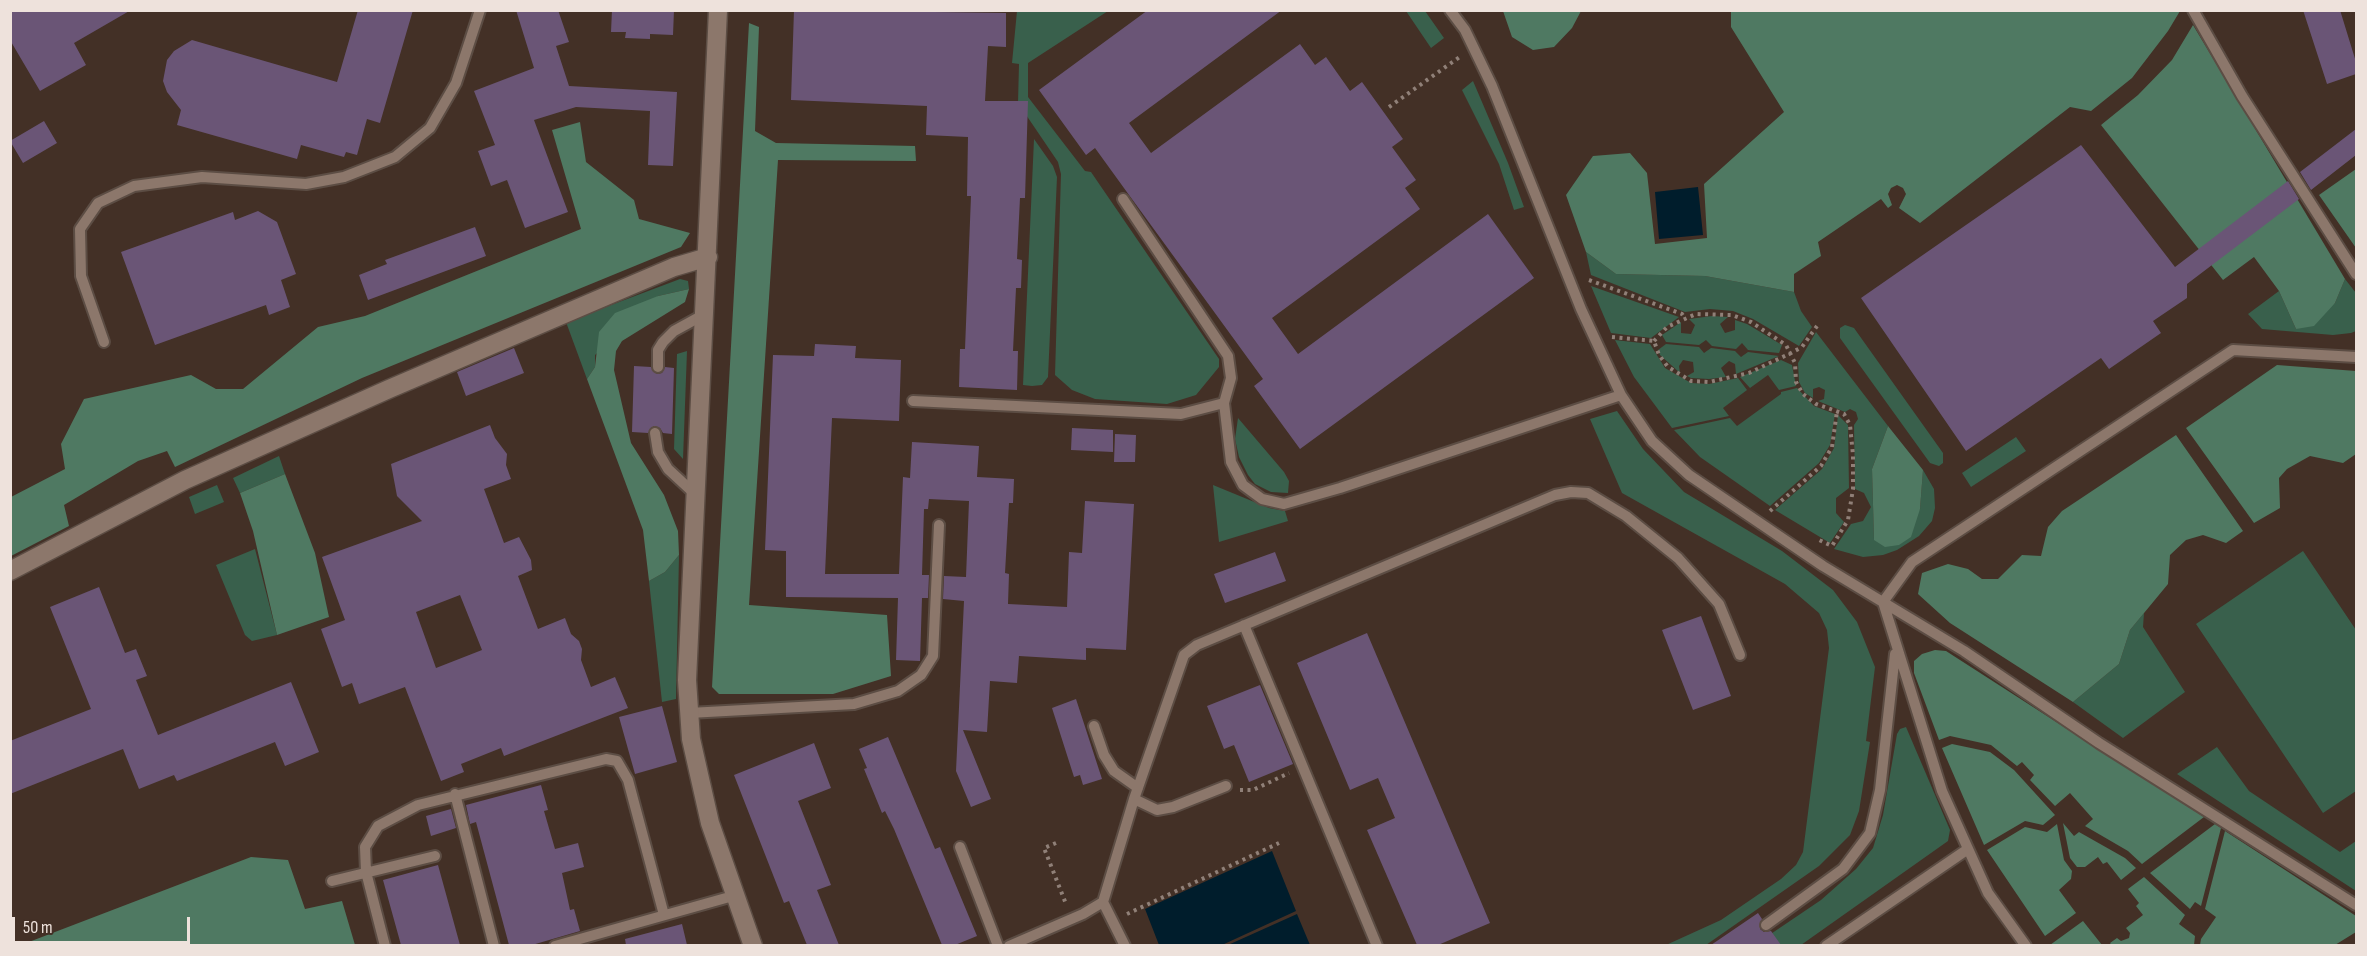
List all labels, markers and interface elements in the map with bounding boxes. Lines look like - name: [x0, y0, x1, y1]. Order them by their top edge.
- scale bar: [15, 905, 194, 943]
- text: 50 m: [23, 917, 53, 938]

